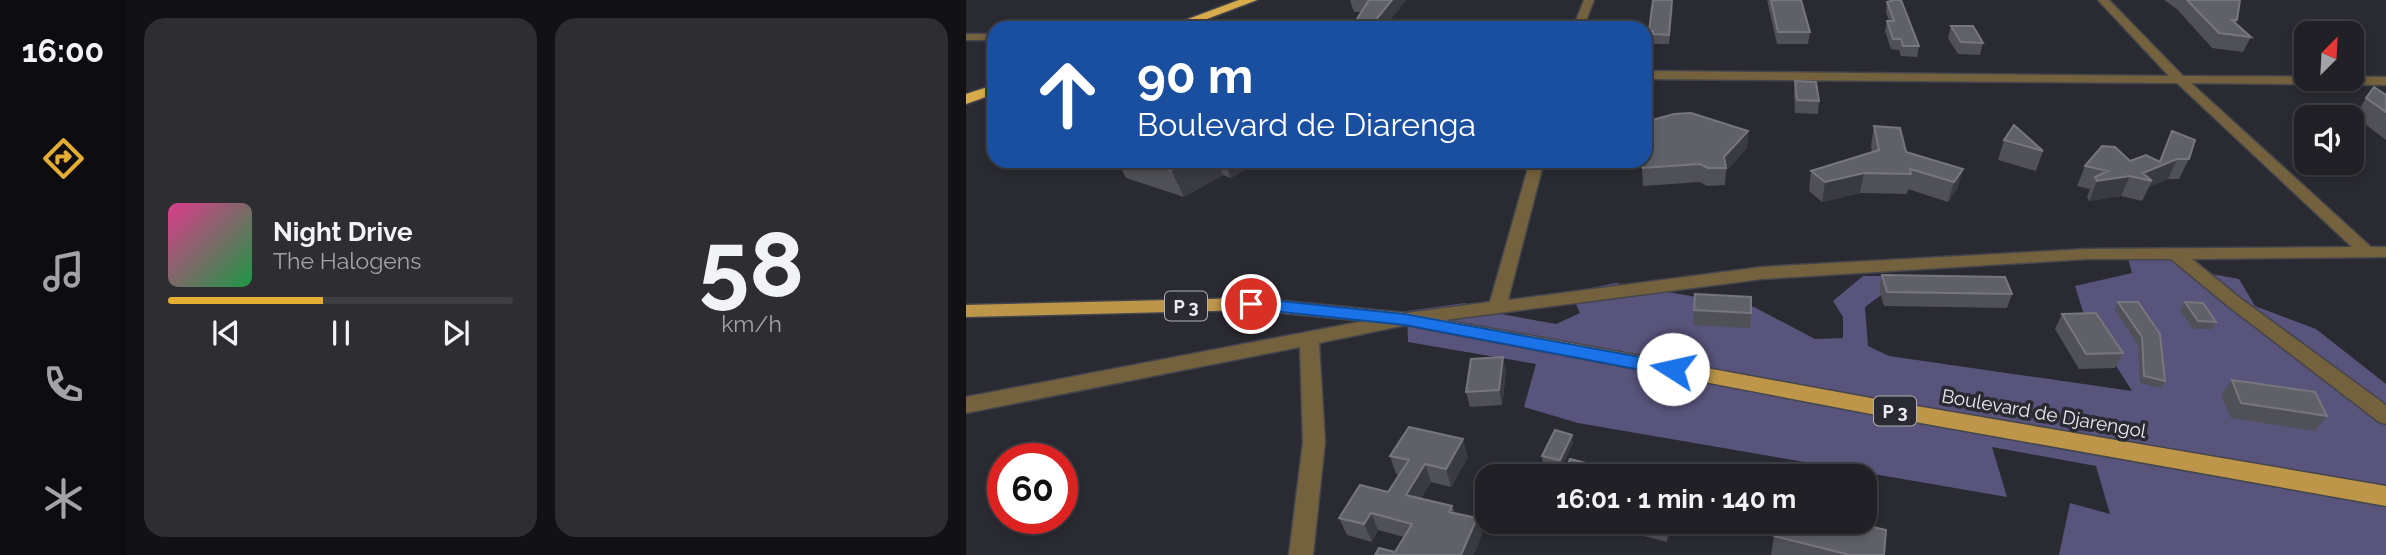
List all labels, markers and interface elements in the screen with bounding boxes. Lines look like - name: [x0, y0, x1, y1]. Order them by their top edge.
- north arrow: [2294, 21, 2364, 91]
- map controls: [2294, 21, 2364, 175]
- text: 16:00: [22, 32, 104, 69]
- text: 90 m: [1137, 47, 1253, 104]
- icon: ahead: [1022, 49, 1113, 140]
- button: sound: [2294, 105, 2364, 175]
- text: Boulevard de Diarenga: [1137, 106, 1476, 143]
- icon: directions: [39, 134, 88, 183]
- text: 58: [699, 211, 804, 318]
- text: Night Drive: [273, 217, 412, 247]
- icon: music: [39, 247, 88, 296]
- text: The Halogens: [273, 247, 421, 274]
- pin: [1221, 274, 1281, 334]
- icon: arrive: [1232, 285, 1270, 323]
- road number: P 3: [1165, 292, 1207, 320]
- text: km/h: [721, 310, 782, 337]
- icon: previous: [207, 314, 245, 352]
- icon: pause: [322, 314, 360, 352]
- icon: next: [437, 314, 475, 352]
- position arrow: [1636, 332, 1710, 406]
- icon: phone: [39, 360, 88, 409]
- street label: Boulevard de Djarengol: [1940, 384, 2149, 442]
- road number: P 3: [1874, 396, 1916, 426]
- speed limit sign: 60: [987, 443, 1078, 534]
- icon: climate: [39, 474, 88, 523]
- text: 16:01 · 1 min · 140 m: [1556, 484, 1796, 514]

